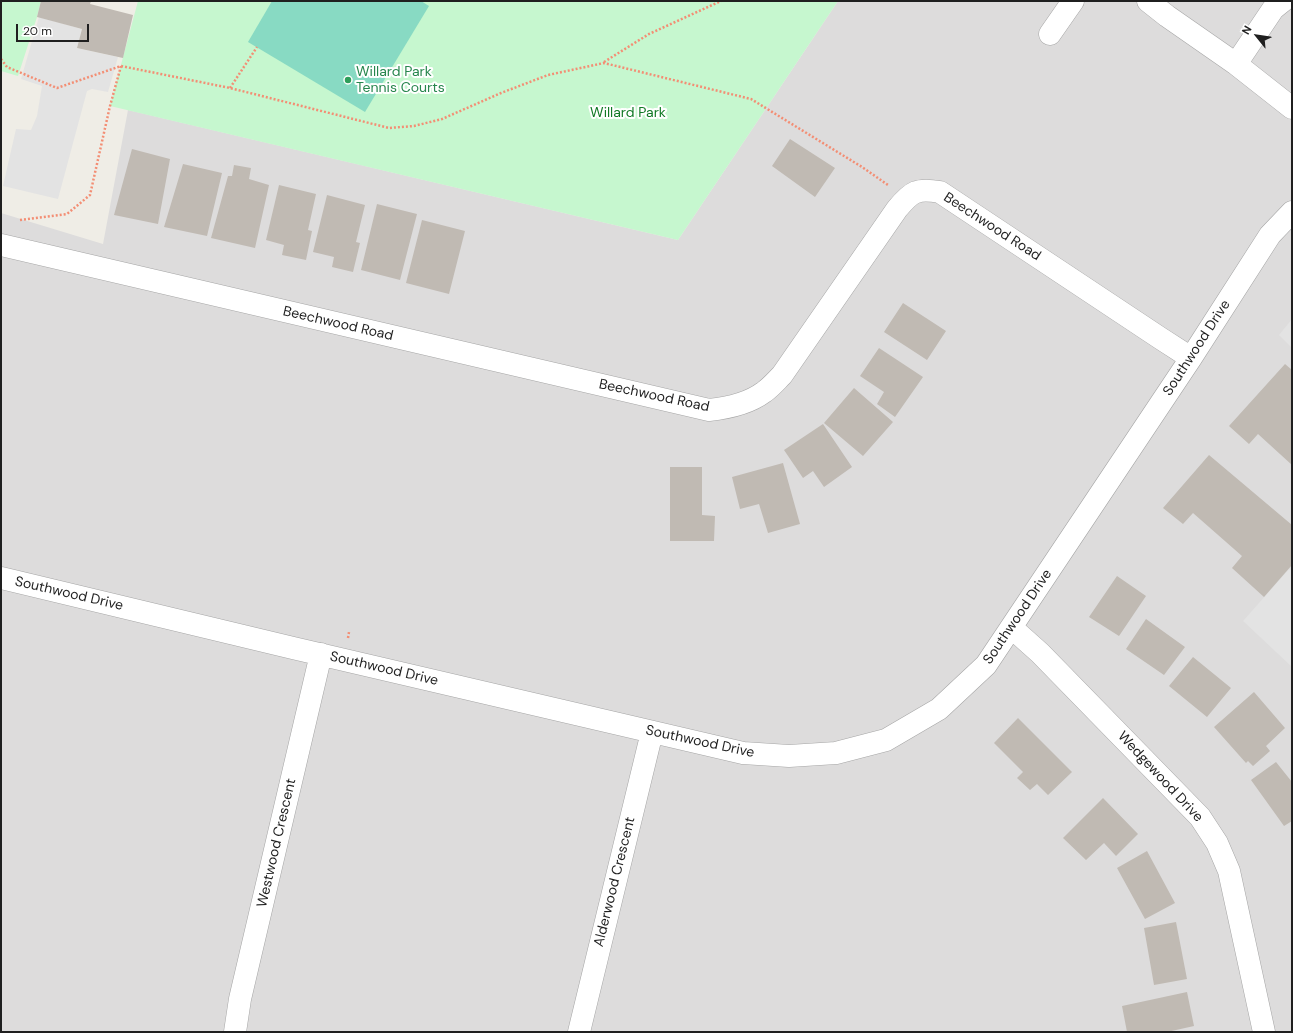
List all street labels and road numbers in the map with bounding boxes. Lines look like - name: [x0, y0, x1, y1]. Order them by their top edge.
- street label: Beechwood Road: [940, 189, 1044, 265]
- street label: Southwood Drive: [1160, 297, 1234, 399]
- street label: Beechwood Road: [281, 303, 395, 345]
- street label: Beechwood Road: [597, 376, 711, 416]
- street label: Southwood Drive: [980, 566, 1056, 668]
- street label: Southwood Drive: [13, 573, 125, 615]
- street label: Southwood Drive: [328, 648, 440, 690]
- street label: Southwood Drive: [644, 722, 756, 762]
- street label: Wedgewood Drive: [1114, 728, 1206, 826]
- street label: Westwood Crescent: [254, 777, 300, 909]
- street label: Alderwood Crescent: [591, 815, 639, 949]

